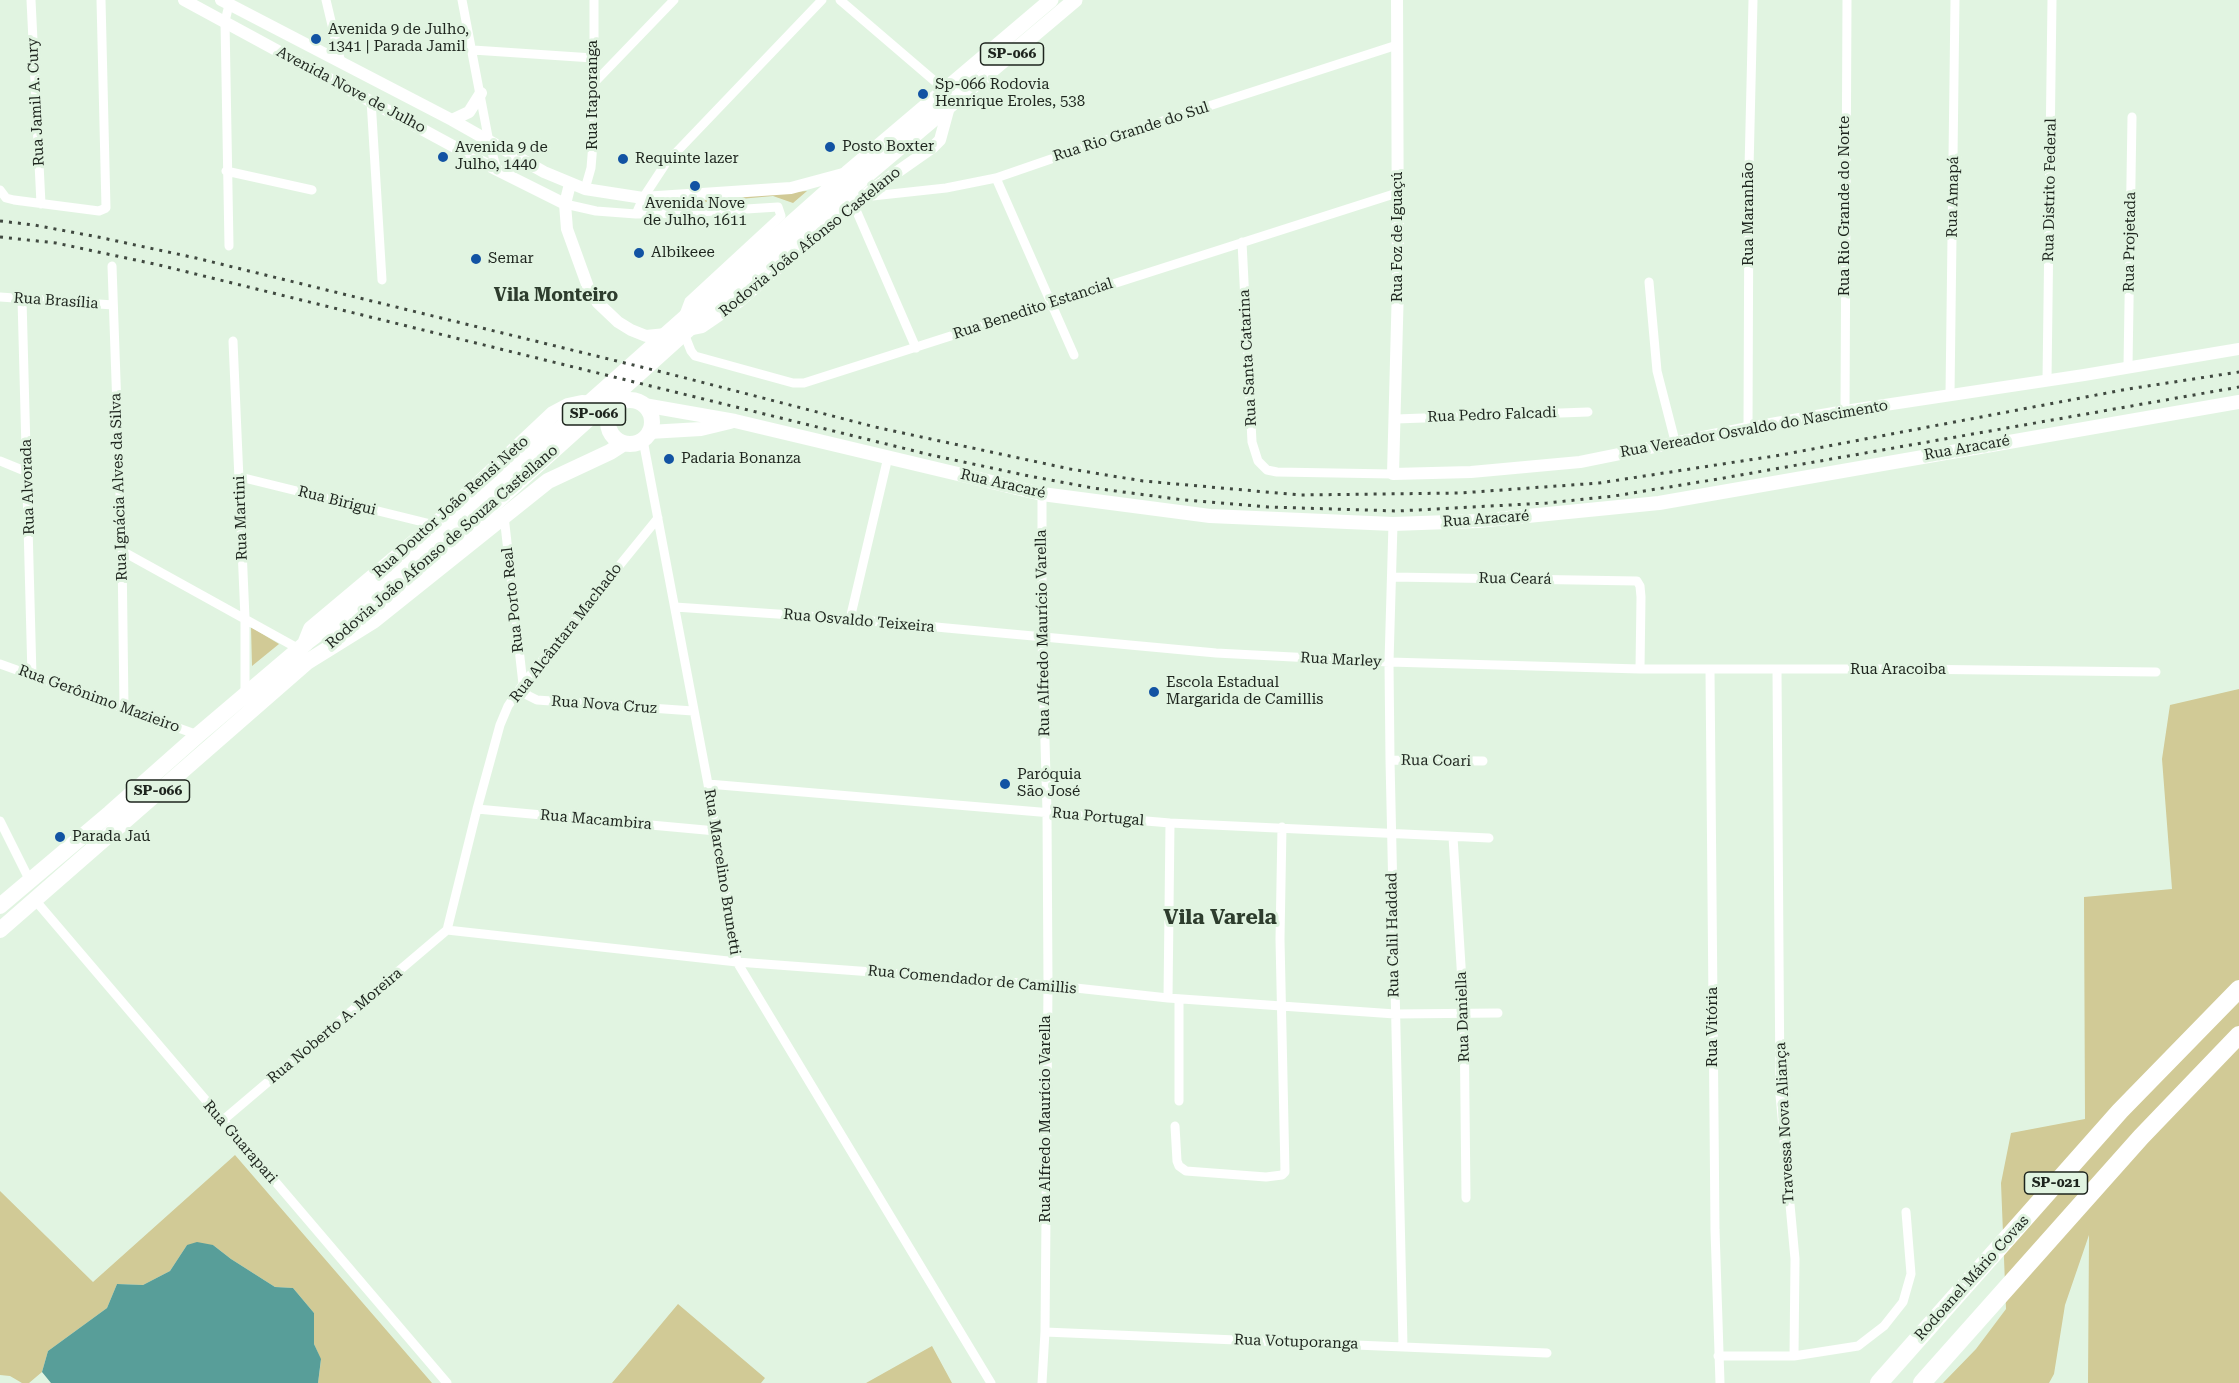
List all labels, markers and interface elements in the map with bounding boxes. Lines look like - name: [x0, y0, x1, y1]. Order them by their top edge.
- place label: Avenida 9 de Julho, 1341 | Parada Jamil: [328, 21, 469, 56]
- marker: Avenida 9 de Julho, 1341 | Parada Jamil: [309, 32, 323, 46]
- street label: Rua Jamil A. Cury: [24, 37, 48, 167]
- street label: Rua Itaporanga: [584, 40, 602, 150]
- street label: Avenida Nove de Julho: [273, 43, 429, 137]
- road number: SP-066: [980, 43, 1044, 65]
- place label: Sp-066 Rodovia Henrique Eroles, 538: [935, 76, 1085, 111]
- marker: Sp-066 Rodovia Henrique Eroles, 538: [916, 87, 930, 101]
- street label: Rua Rio Grande do Sul: [1051, 98, 1211, 166]
- street label: Rua Rio Grande do Norte: [1836, 116, 1854, 296]
- street label: Rua Distrito Federal: [2040, 118, 2060, 262]
- place label: Posto Boxter: [842, 138, 934, 156]
- place label: Avenida 9 de Julho, 1440: [455, 139, 548, 174]
- marker: Posto Boxter: [823, 140, 837, 154]
- marker: Avenida 9 de Julho, 1440: [436, 150, 450, 164]
- place label: Requinte lazer: [635, 150, 739, 168]
- marker: Requinte lazer: [616, 152, 630, 166]
- street label: Rua Amapá: [1943, 156, 1963, 238]
- street label: Rua Maranhão: [1740, 162, 1758, 266]
- street label: Rodovia João Afonso Castelano: [716, 163, 904, 321]
- street label: Rua Foz de Iguaçú: [1389, 172, 1407, 302]
- marker: Avenida Nove de Julho, 1611: [688, 179, 702, 193]
- street label: Rua Projetada: [2120, 192, 2140, 292]
- place label: Avenida Nove de Julho, 1611: [643, 195, 747, 230]
- place label: Albikeee: [651, 244, 715, 262]
- marker: Albikeee: [632, 246, 646, 260]
- place label: Semar: [488, 250, 534, 268]
- marker: Semar: [469, 252, 483, 266]
- street label: Rua Benedito Estancial: [951, 275, 1115, 343]
- district label: Vila Monteiro: [494, 285, 618, 307]
- street label: Rua Brasília: [13, 289, 99, 313]
- street label: Rua Santa Catarina: [1235, 289, 1261, 427]
- street label: Rua Ignácia Alves da Silva: [107, 393, 131, 581]
- street label: Rua Vereador Osvaldo do Nascimento: [1619, 397, 1889, 461]
- road number: SP-066: [562, 403, 626, 425]
- street label: Rua Pedro Falcadi: [1427, 404, 1557, 426]
- street label: Rua Doutor João Rensi Neto: [370, 432, 532, 582]
- street label: Rua Aracaré: [1923, 432, 2011, 464]
- street label: Rua Alvorada: [17, 439, 39, 535]
- street label: Rodovia João Afonso de Souza Castellano: [322, 441, 562, 653]
- place label: Padaria Bonanza: [681, 450, 801, 468]
- marker: Padaria Bonanza: [662, 452, 676, 466]
- street label: Rua Aracaré: [959, 465, 1047, 503]
- street label: Rua Martini: [231, 475, 251, 561]
- street label: Rua Birigui: [296, 483, 378, 519]
- street label: Rua Aracaré: [1442, 507, 1530, 531]
- street label: Rua Alfredo Maurício Varella: [1032, 529, 1054, 737]
- street label: Rua Porto Real: [499, 546, 527, 654]
- street label: Rua Alcântara Machado: [506, 560, 626, 706]
- street label: Rua Ceará: [1479, 569, 1551, 589]
- street label: Rua Osvaldo Teixeira: [783, 605, 935, 637]
- street label: Rua Marley: [1300, 649, 1382, 671]
- street label: Rua Gerônimo Mazieiro: [16, 661, 182, 737]
- street label: Rua Aracoiba: [1850, 661, 1946, 679]
- place label: Escola Estadual Margarida de Camillis: [1166, 674, 1323, 709]
- marker: Escola Estadual Margarida de Camillis: [1147, 685, 1161, 699]
- street label: Rua Nova Cruz: [551, 692, 657, 718]
- street label: Rua Coari: [1401, 751, 1471, 771]
- place label: Paróquia São José: [1017, 766, 1081, 801]
- marker: Paróquia São José: [998, 777, 1012, 791]
- road number: SP-066: [126, 780, 190, 802]
- street label: Rua Marcelino Brunetti: [700, 788, 744, 956]
- street label: Rua Portugal: [1051, 804, 1145, 830]
- street label: Rua Macambira: [539, 806, 653, 834]
- place label: Parada Jaú: [72, 828, 150, 846]
- marker: Parada Jaú: [53, 830, 67, 844]
- street label: Rua Calil Haddad: [1383, 872, 1403, 998]
- district label: Vila Varela: [1163, 905, 1277, 931]
- street label: Rua Comendador de Camillis: [867, 962, 1077, 998]
- street label: Rua Noberto A. Moreira: [264, 964, 406, 1088]
- street label: Rua Daniella: [1452, 971, 1474, 1063]
- street label: Rua Vitória: [1704, 987, 1722, 1067]
- street label: Rua Alfredo Maurício Varella: [1037, 1015, 1055, 1223]
- street label: Travessa Nova Aliança: [1772, 1042, 1798, 1204]
- street label: Rua Guarapari: [199, 1097, 281, 1187]
- road number: SP-021: [2024, 1172, 2088, 1194]
- street label: Rodoanel Mário Covas: [1911, 1212, 2033, 1344]
- street label: Rua Votuporanga: [1233, 1331, 1359, 1353]

